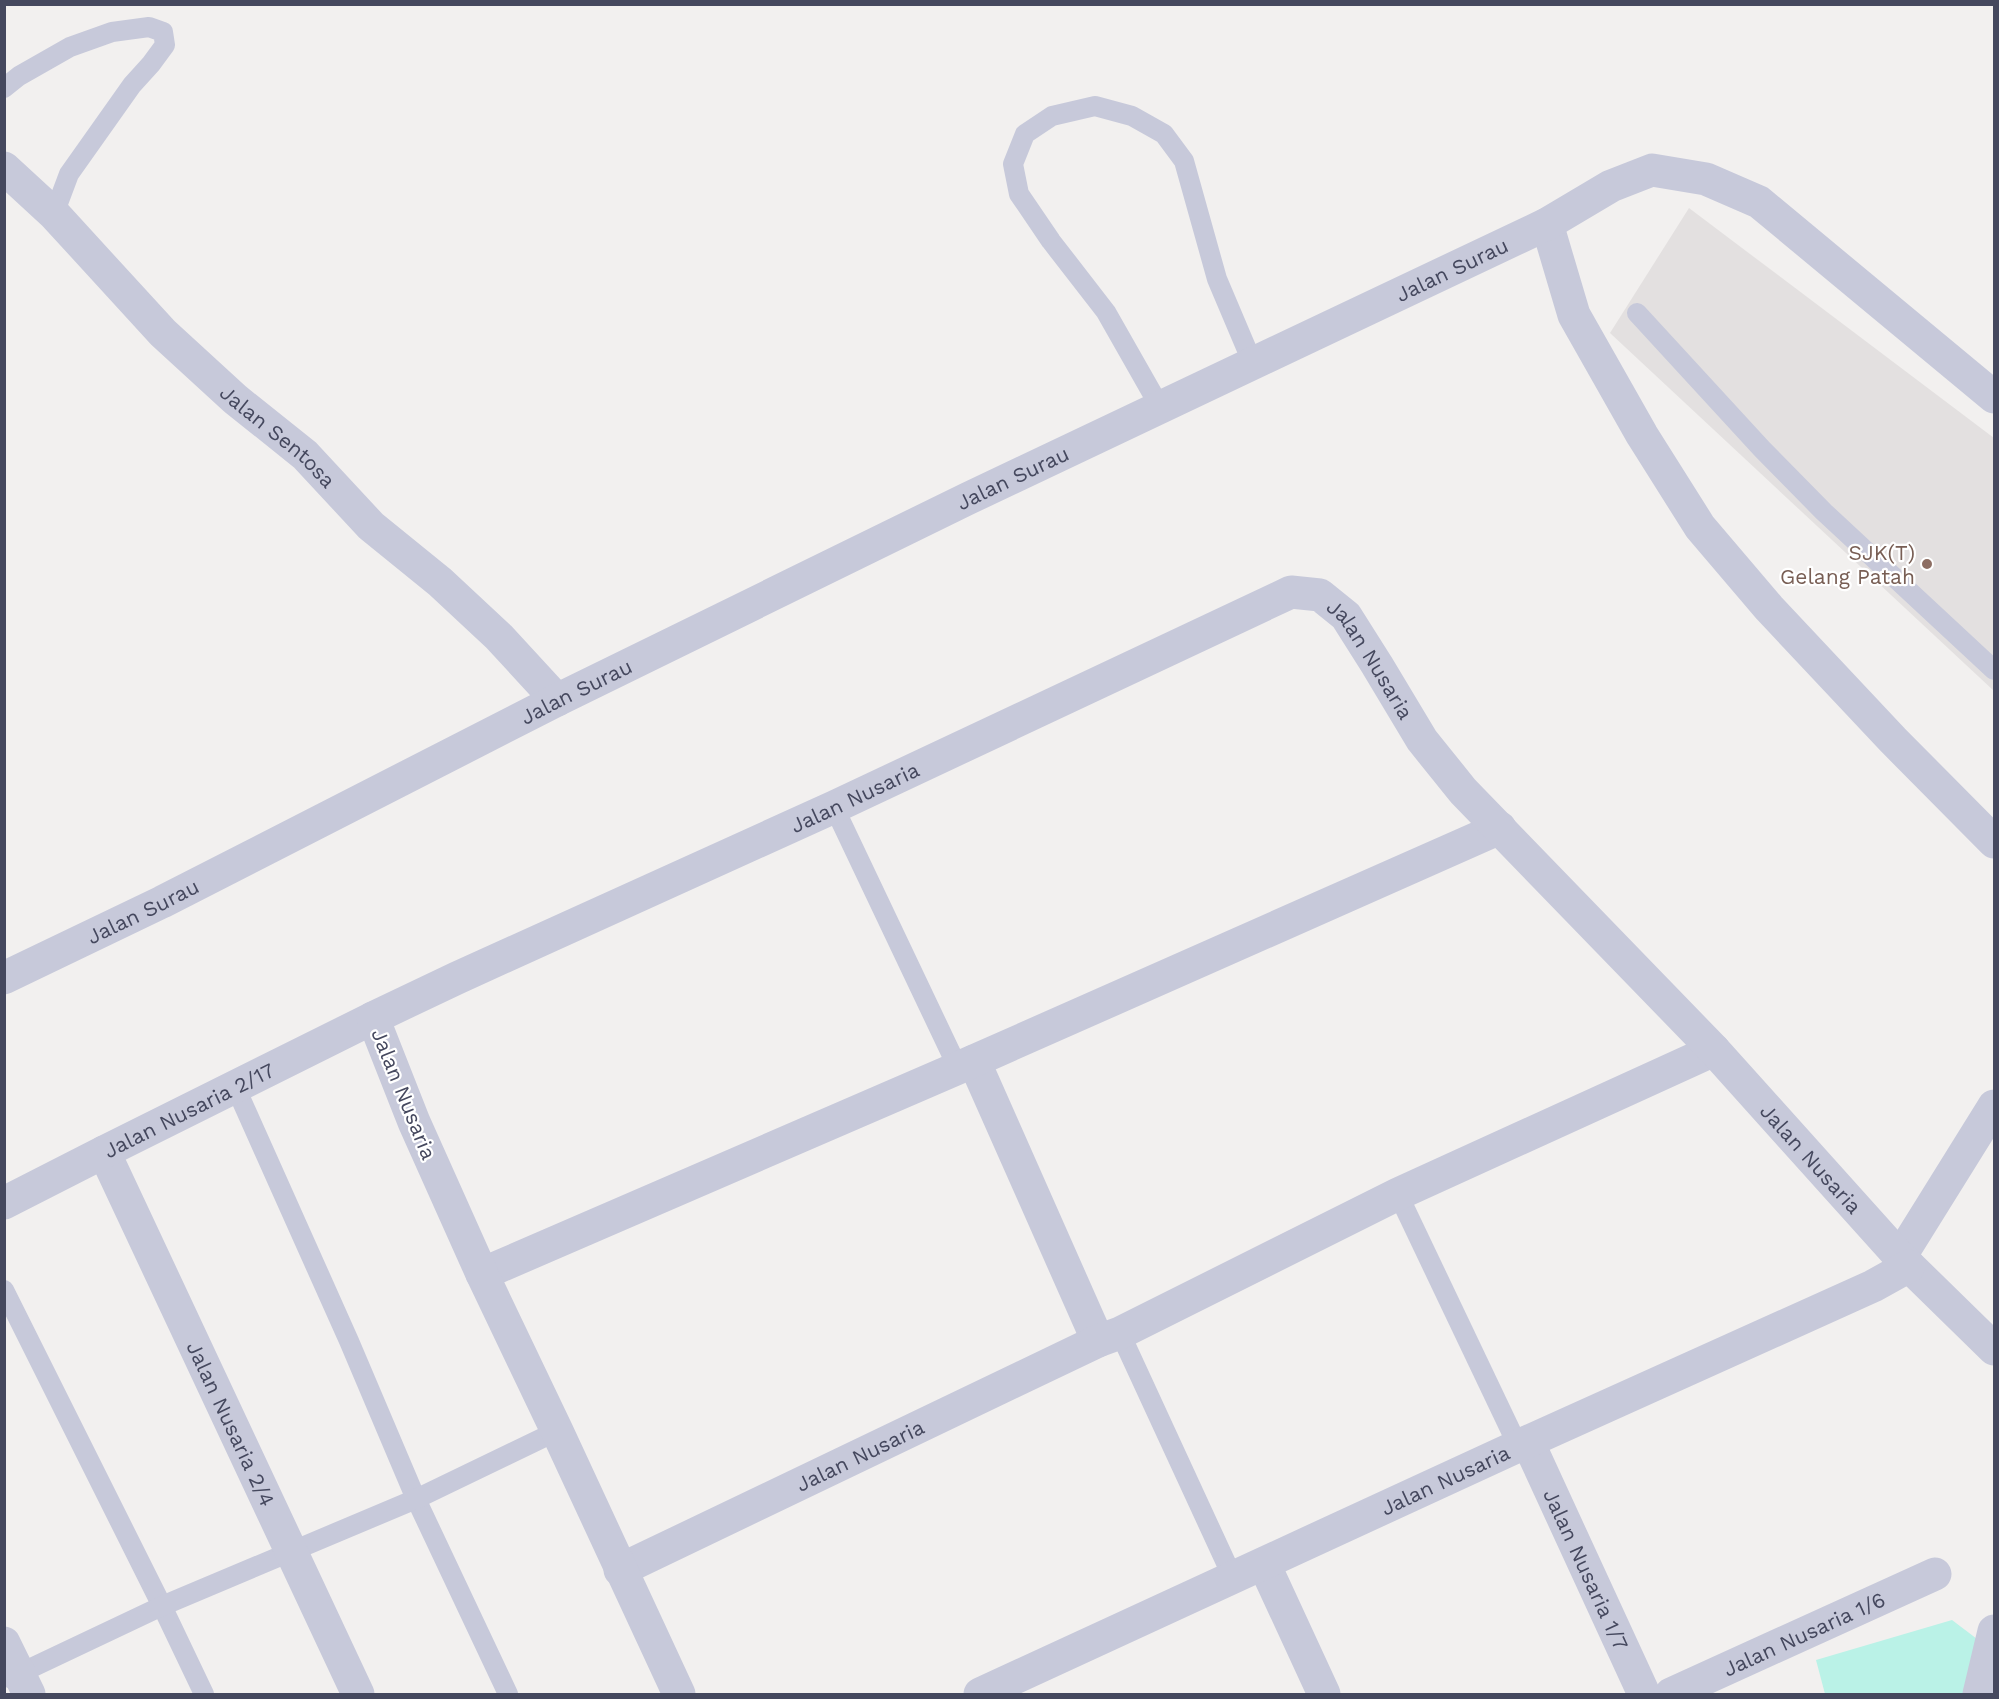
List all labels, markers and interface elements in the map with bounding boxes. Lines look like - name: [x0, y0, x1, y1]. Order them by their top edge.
- street label: Jalan Surau: [1391, 232, 1512, 306]
- street label: Jalan Sentosa: [215, 379, 341, 493]
- street label: Jalan Surau: [952, 440, 1073, 515]
- place label: SJK(T) Gelang Patah: [1780, 540, 1915, 589]
- marker: SJK(T) Gelang Patah: [1920, 557, 1934, 571]
- street label: Jalan Nusaria: [1322, 593, 1419, 724]
- street label: Jalan Surau: [516, 653, 636, 729]
- street label: Jalan Nusaria: [786, 756, 923, 838]
- street label: Jalan Surau: [83, 873, 203, 949]
- street label: Jalan Nusaria: [366, 1025, 442, 1163]
- street label: Jalan Nusaria 2/17: [99, 1057, 278, 1163]
- street label: Jalan Nusaria: [1756, 1098, 1867, 1218]
- street label: Jalan Nusaria 2/4: [182, 1337, 281, 1510]
- street label: Jalan Nusaria: [792, 1414, 928, 1496]
- street label: Jalan Nusaria: [1377, 1439, 1513, 1520]
- street label: Jalan Nusaria 1/7: [1539, 1485, 1634, 1654]
- street label: Jalan Nusaria 1/6: [1719, 1586, 1889, 1681]

